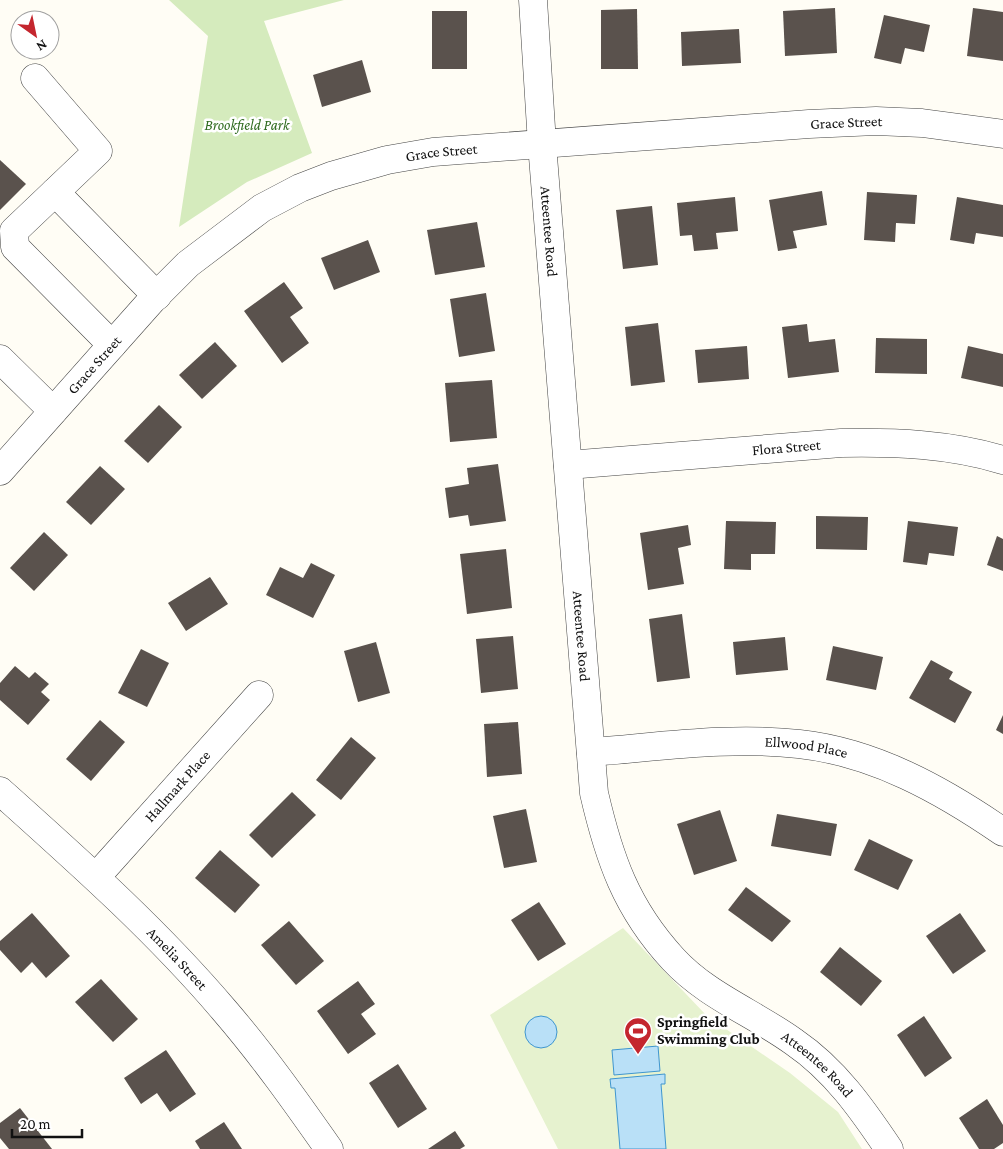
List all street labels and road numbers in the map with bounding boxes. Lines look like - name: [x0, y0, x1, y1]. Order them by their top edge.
- street label: Grace Street: [810, 113, 884, 132]
- street label: Grace Street: [404, 141, 479, 165]
- street label: Atteentee Road: [537, 186, 561, 277]
- street label: Grace Street: [64, 332, 125, 397]
- street label: Flora Street: [751, 437, 822, 458]
- street label: Atteentee Road: [570, 590, 593, 682]
- street label: Ellwood Place: [764, 733, 850, 761]
- street label: Hallmark Place: [141, 747, 214, 825]
- street label: Amelia Street: [144, 924, 211, 994]
- street label: Atteentee Road: [779, 1028, 856, 1100]

